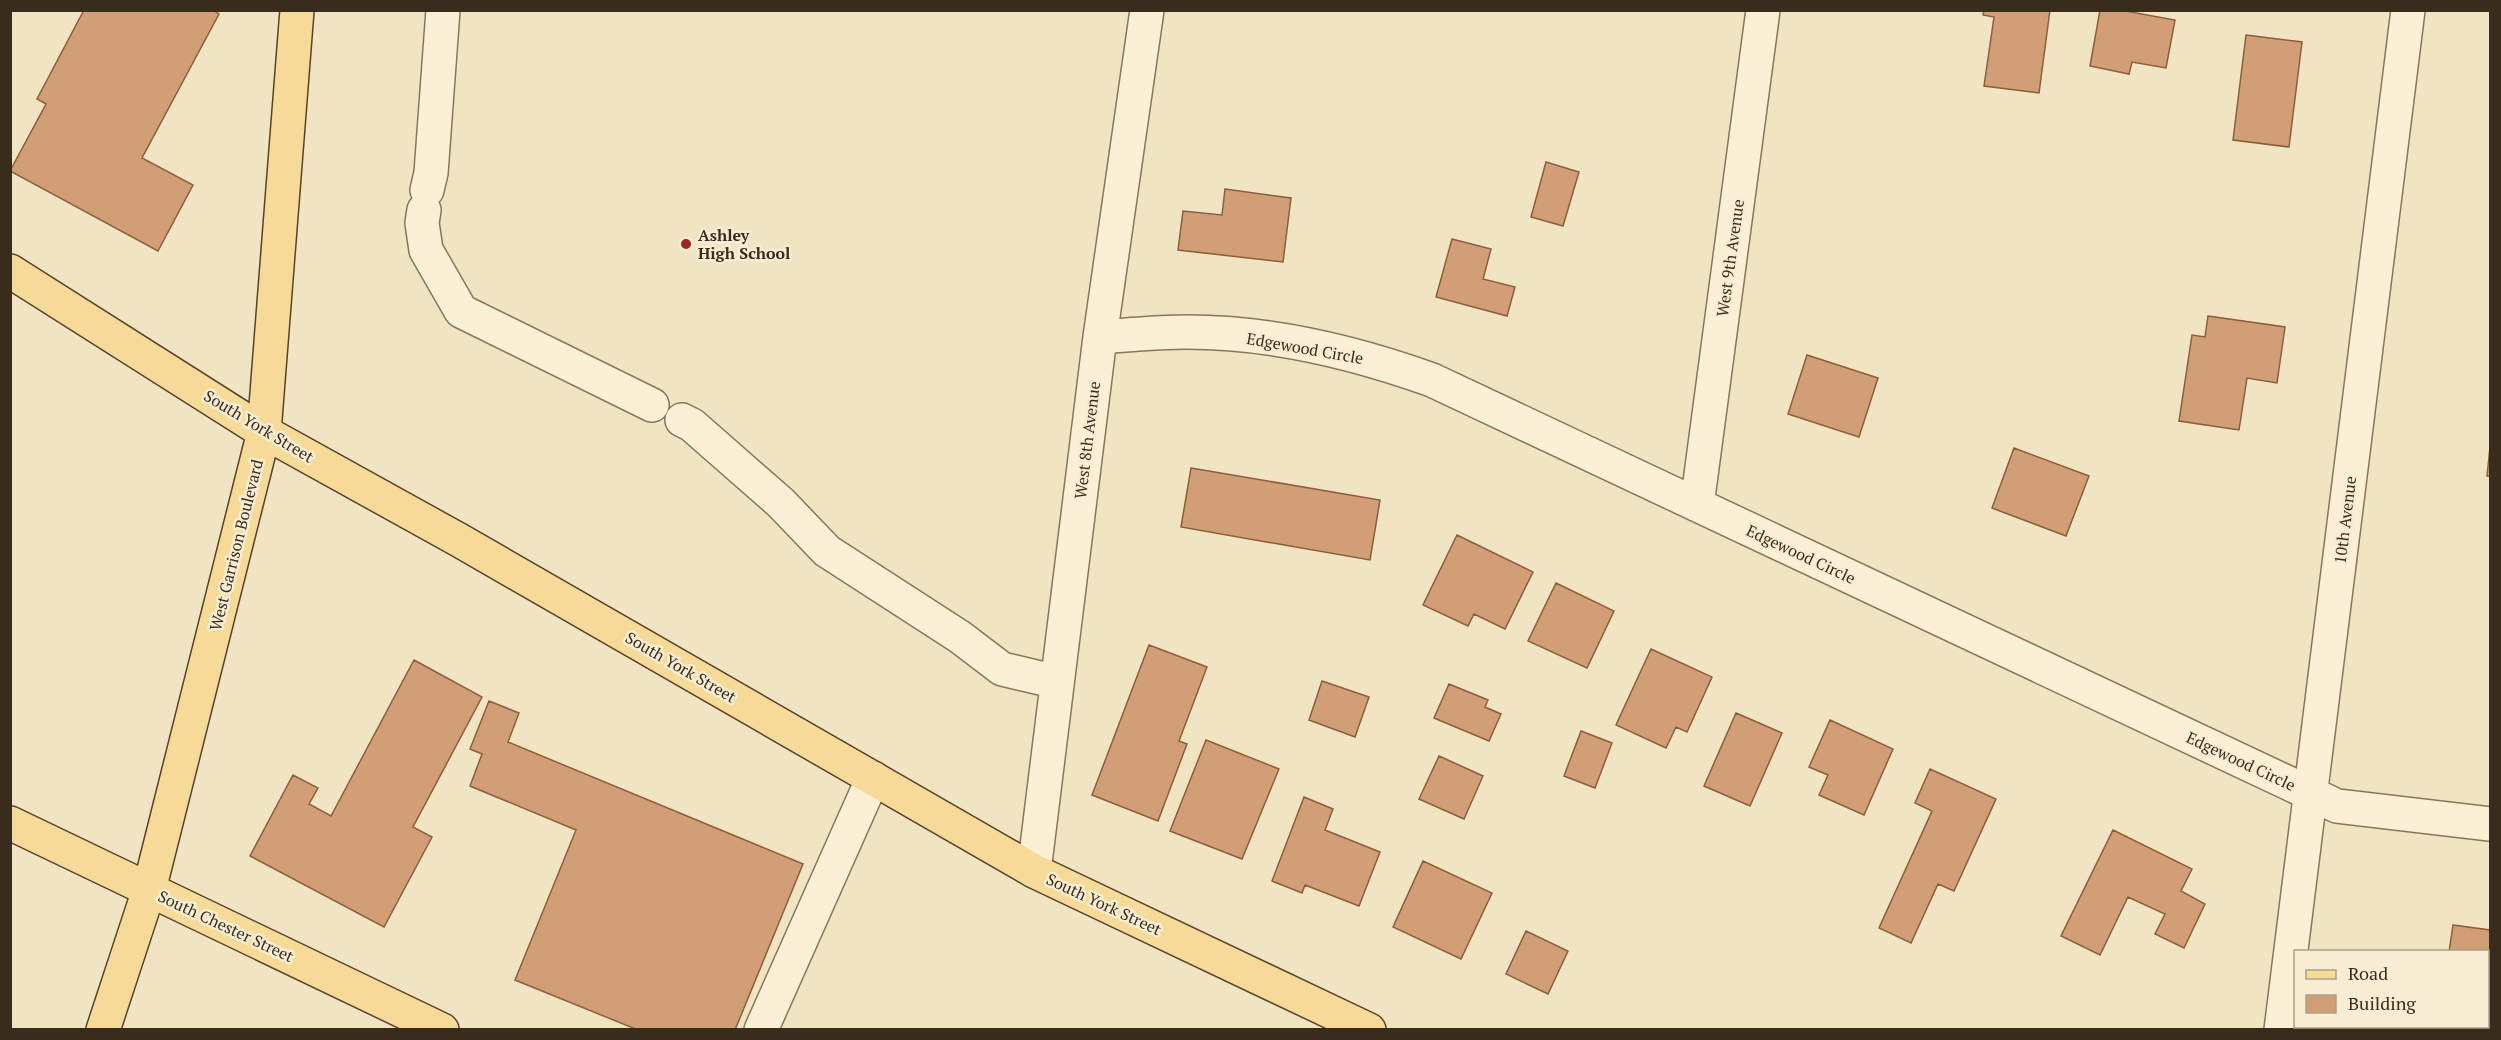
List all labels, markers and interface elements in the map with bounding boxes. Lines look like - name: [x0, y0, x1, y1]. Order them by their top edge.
- street label: West 9th Avenue: [1711, 198, 1749, 318]
- place label: Ashley High School: [698, 224, 790, 264]
- marker: Ashley High School: [679, 237, 693, 251]
- street label: Edgewood Circle: [1245, 327, 1365, 369]
- street label: West 8th Avenue: [1069, 380, 1105, 500]
- street label: South York Street: [200, 385, 318, 468]
- street label: West Garrison Boulevard: [204, 457, 268, 633]
- street label: 10th Avenue: [2329, 475, 2361, 565]
- street label: Edgewood Circle: [1743, 519, 1859, 589]
- street label: South York Street: [622, 626, 740, 708]
- street label: Edgewood Circle: [2183, 726, 2299, 796]
- street label: South York Street: [1043, 868, 1165, 940]
- street label: South Chester Street: [155, 885, 297, 967]
- legend: [2294, 950, 2489, 1028]
- text: Road: [2348, 961, 2388, 985]
- text: Building: [2348, 991, 2416, 1015]

